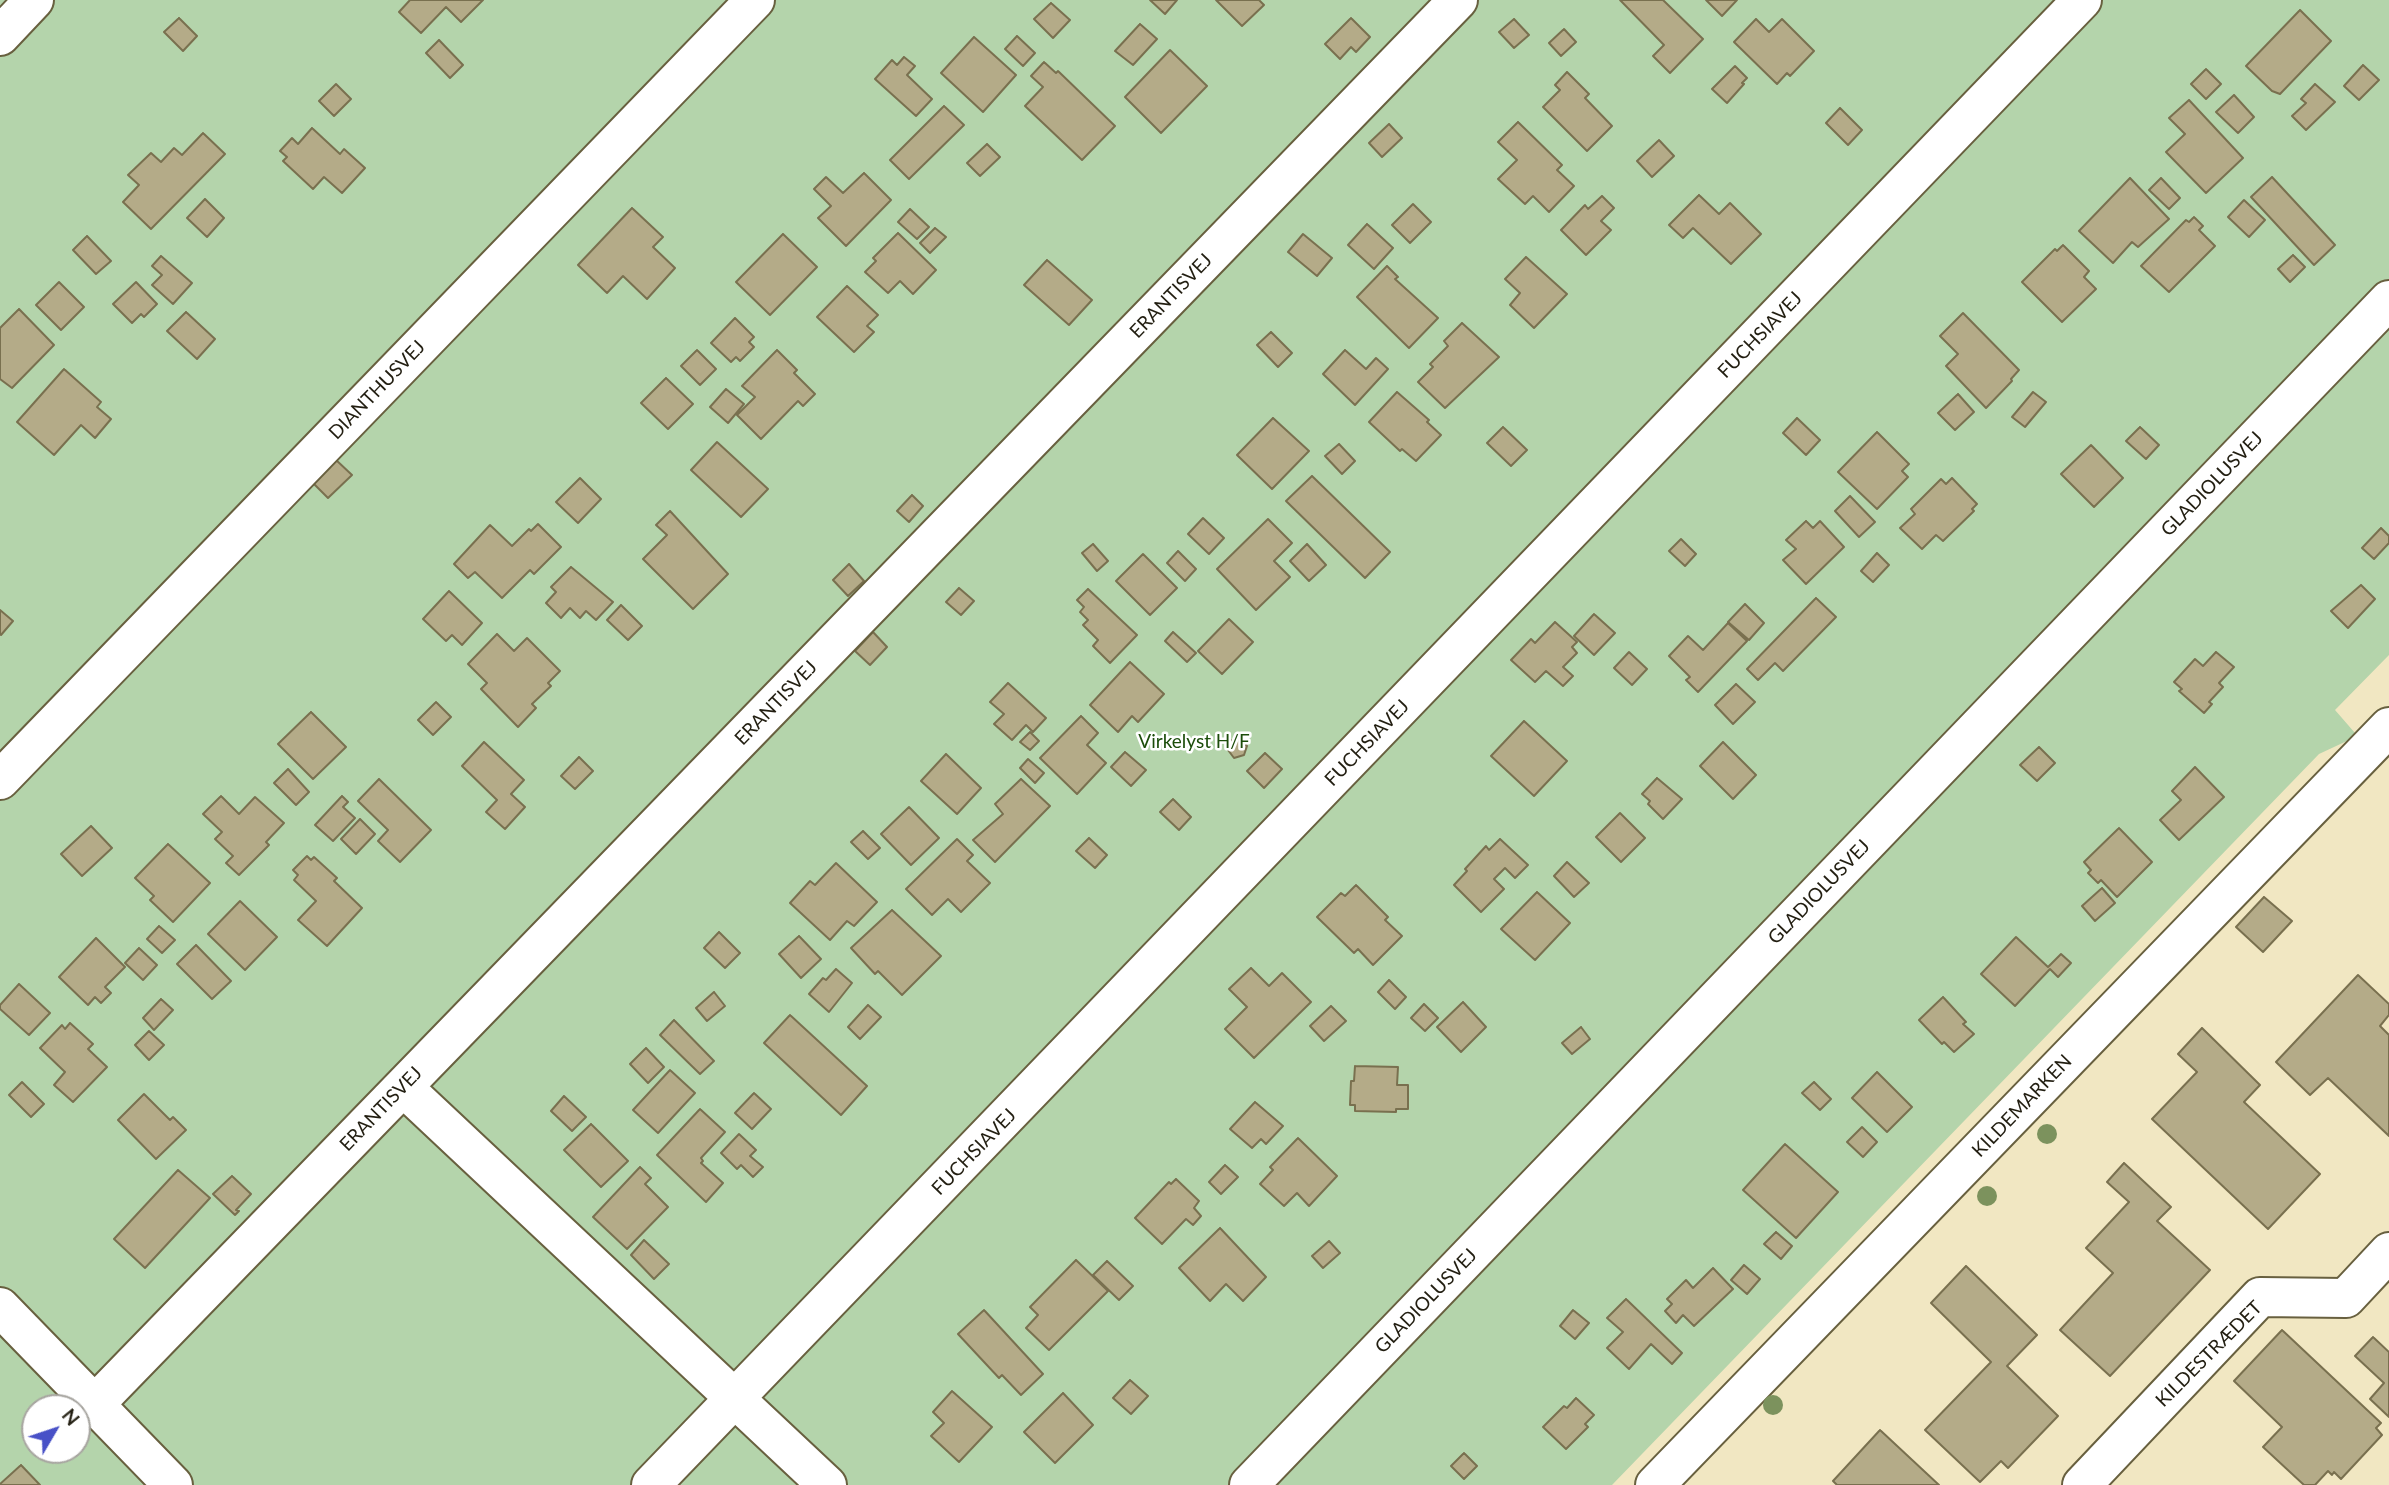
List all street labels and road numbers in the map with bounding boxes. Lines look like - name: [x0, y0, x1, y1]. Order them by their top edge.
- street label: ERANTISVEJ: [1125, 249, 1217, 343]
- street label: FUCHSIAVEJ: [1713, 287, 1807, 383]
- street label: DIANTHUSVEJ: [324, 336, 430, 444]
- street label: GLADIOLUSVEJ: [2156, 427, 2268, 541]
- street label: ERANTISVEJ: [730, 656, 822, 750]
- street label: FUCHSIAVEJ: [1320, 695, 1414, 791]
- street label: GLADIOLUSVEJ: [1763, 835, 1875, 949]
- street label: KILDEMARKEN: [1967, 1050, 2077, 1162]
- street label: ERANTISVEJ: [335, 1062, 427, 1156]
- street label: FUCHSIAVEJ: [927, 1104, 1021, 1200]
- street label: GLADIOLUSVEJ: [1370, 1244, 1482, 1358]
- street label: KILDESTRÆDET: [2151, 1296, 2267, 1412]

